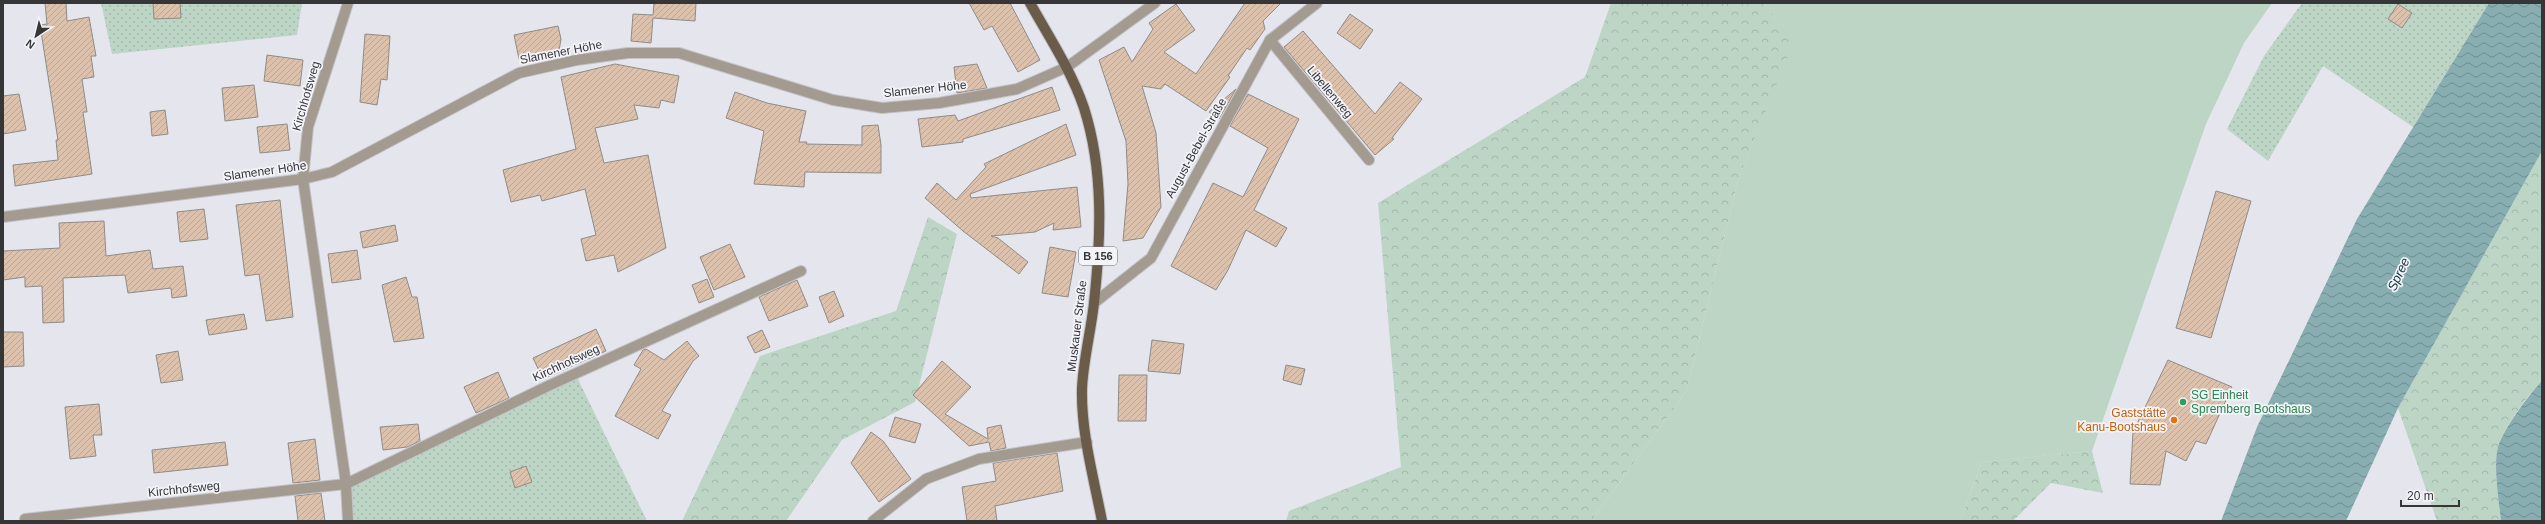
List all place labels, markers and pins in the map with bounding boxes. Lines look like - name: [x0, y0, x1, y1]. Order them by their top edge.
- place label: SG Einheit Spremberg Bootshaus: [2191, 388, 2310, 416]
- marker: SG Einheit Spremberg Bootshaus: [2178, 397, 2188, 407]
- place label: Gaststätte Kanu-Bootshaus: [2077, 406, 2166, 434]
- marker: Gaststätte Kanu-Bootshaus: [2169, 415, 2179, 425]

